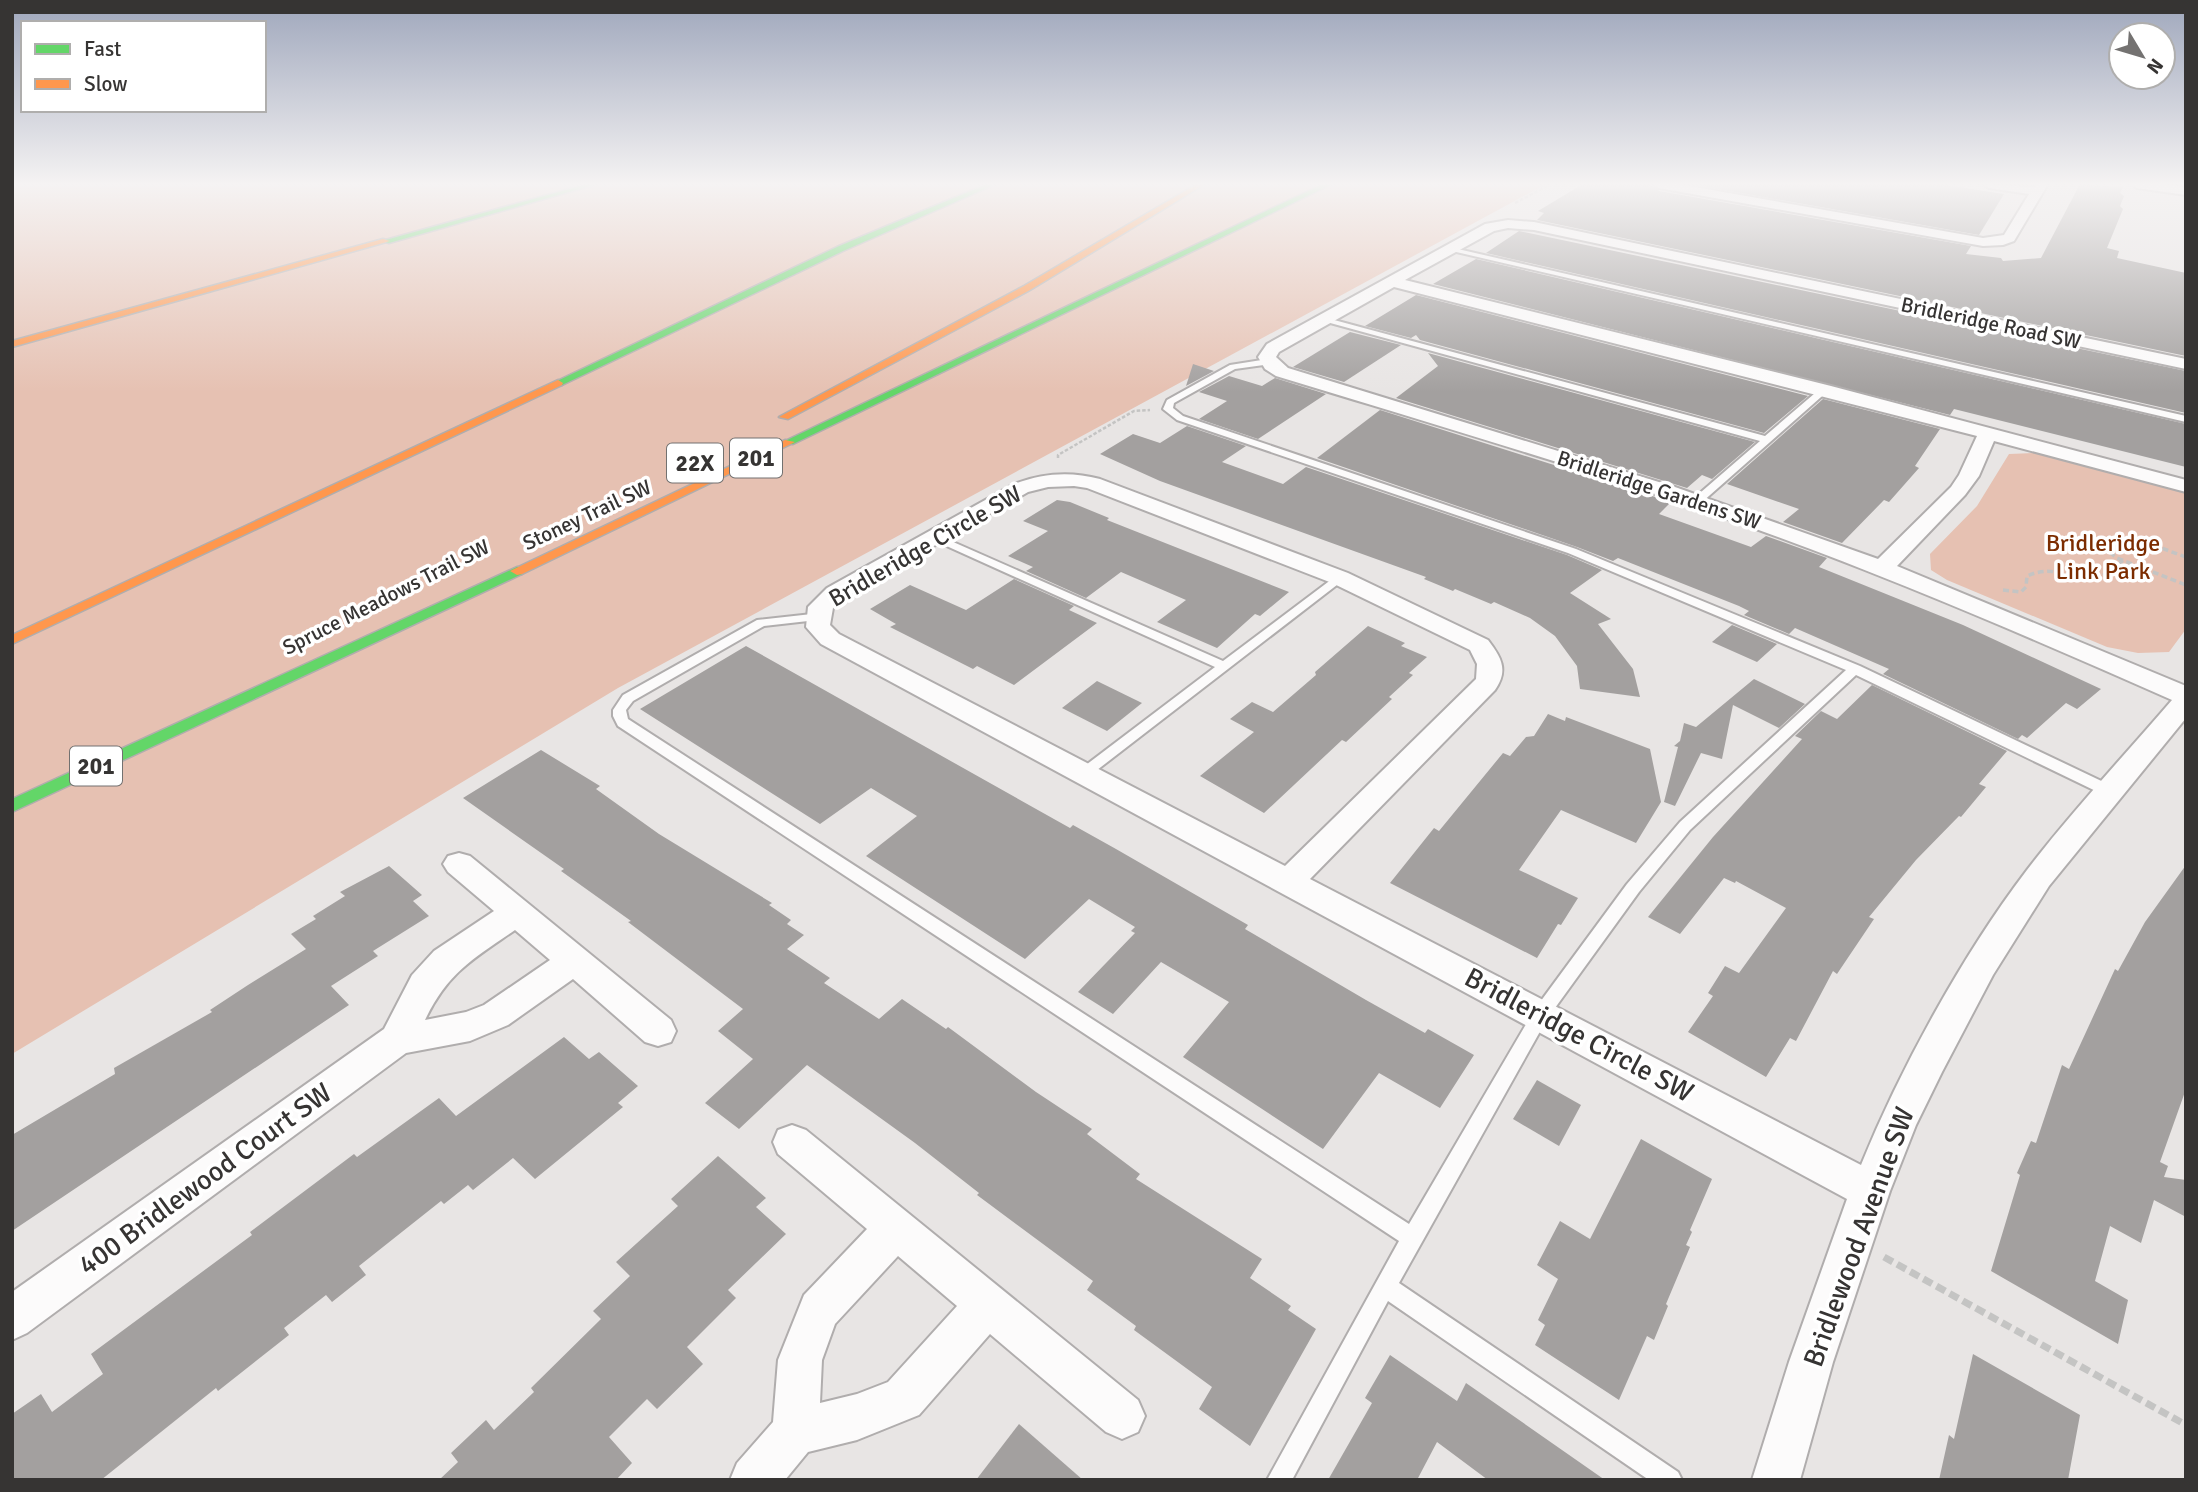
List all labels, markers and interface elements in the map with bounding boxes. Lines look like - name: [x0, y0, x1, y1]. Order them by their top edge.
- legend: [21, 21, 266, 112]
- north arrow: [2107, 21, 2177, 91]
- text: Fast: [84, 36, 121, 62]
- text: N: [2141, 53, 2168, 78]
- text: Slow: [84, 71, 128, 97]
- street label: Bridleridge Road SW: [1899, 291, 2084, 355]
- road number: 201: [730, 438, 782, 478]
- road number: 22X: [667, 444, 723, 482]
- street label: Bridleridge Gardens SW: [1554, 445, 1764, 535]
- street label: Stoney Trail SW: [519, 474, 656, 556]
- street label: Bridleridge Circle SW: [823, 479, 1027, 613]
- park label: Bridleridge Link Park: [2046, 528, 2160, 586]
- street label: Spruce Meadows Trail SW: [278, 533, 494, 661]
- road number: 201: [70, 746, 122, 786]
- street label: Bridleridge Circle SW: [1459, 960, 1699, 1110]
- street label: 400 Bridlewood Court SW: [72, 1075, 339, 1282]
- street label: Bridlewood Avenue SW: [1796, 1102, 1922, 1371]

